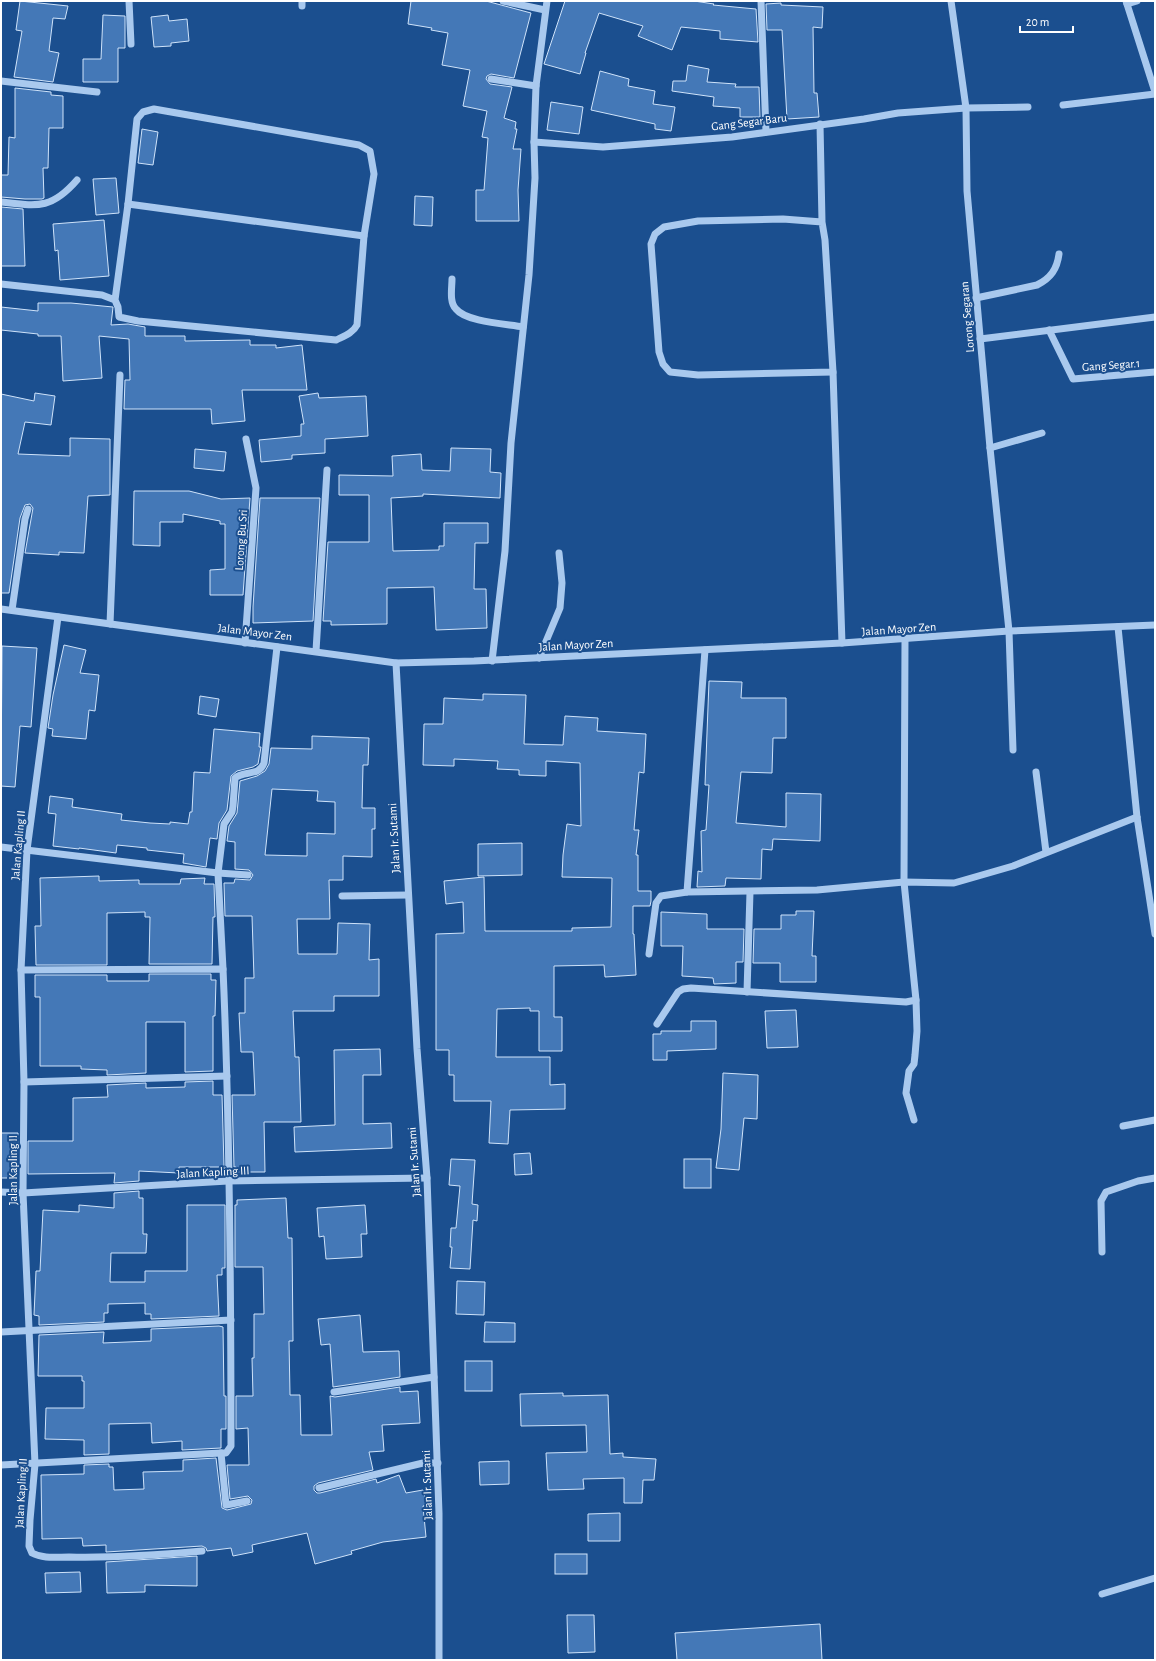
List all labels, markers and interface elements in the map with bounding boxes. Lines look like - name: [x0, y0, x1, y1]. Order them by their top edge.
- scale bar: [1020, 8, 1073, 34]
- text: 20 m: [1026, 16, 1049, 28]
- street label: Gang Segar Baru: [710, 111, 788, 133]
- street label: Lorong Segaran: [958, 281, 976, 353]
- street label: Gang Segar.1: [1082, 357, 1140, 373]
- street label: Lorong Bu Sri: [233, 509, 249, 571]
- street label: Jalan Mayor Zen: [861, 620, 937, 639]
- street label: Jalan Mayor Zen: [217, 621, 293, 643]
- street label: Jalan Mayor Zen: [538, 637, 614, 654]
- street label: Jalan Ir. Sutami: [386, 803, 402, 873]
- street label: Jalan Kapling II: [9, 810, 27, 880]
- street label: Jalan Ir. Sutami: [406, 1127, 422, 1197]
- street label: Jalan Kapling II: [7, 1135, 19, 1205]
- street label: Jalan Kapling III: [176, 1164, 250, 1180]
- street label: Jalan Ir. Sutami: [420, 1450, 434, 1520]
- street label: Jalan Kapling II: [13, 1458, 29, 1528]

